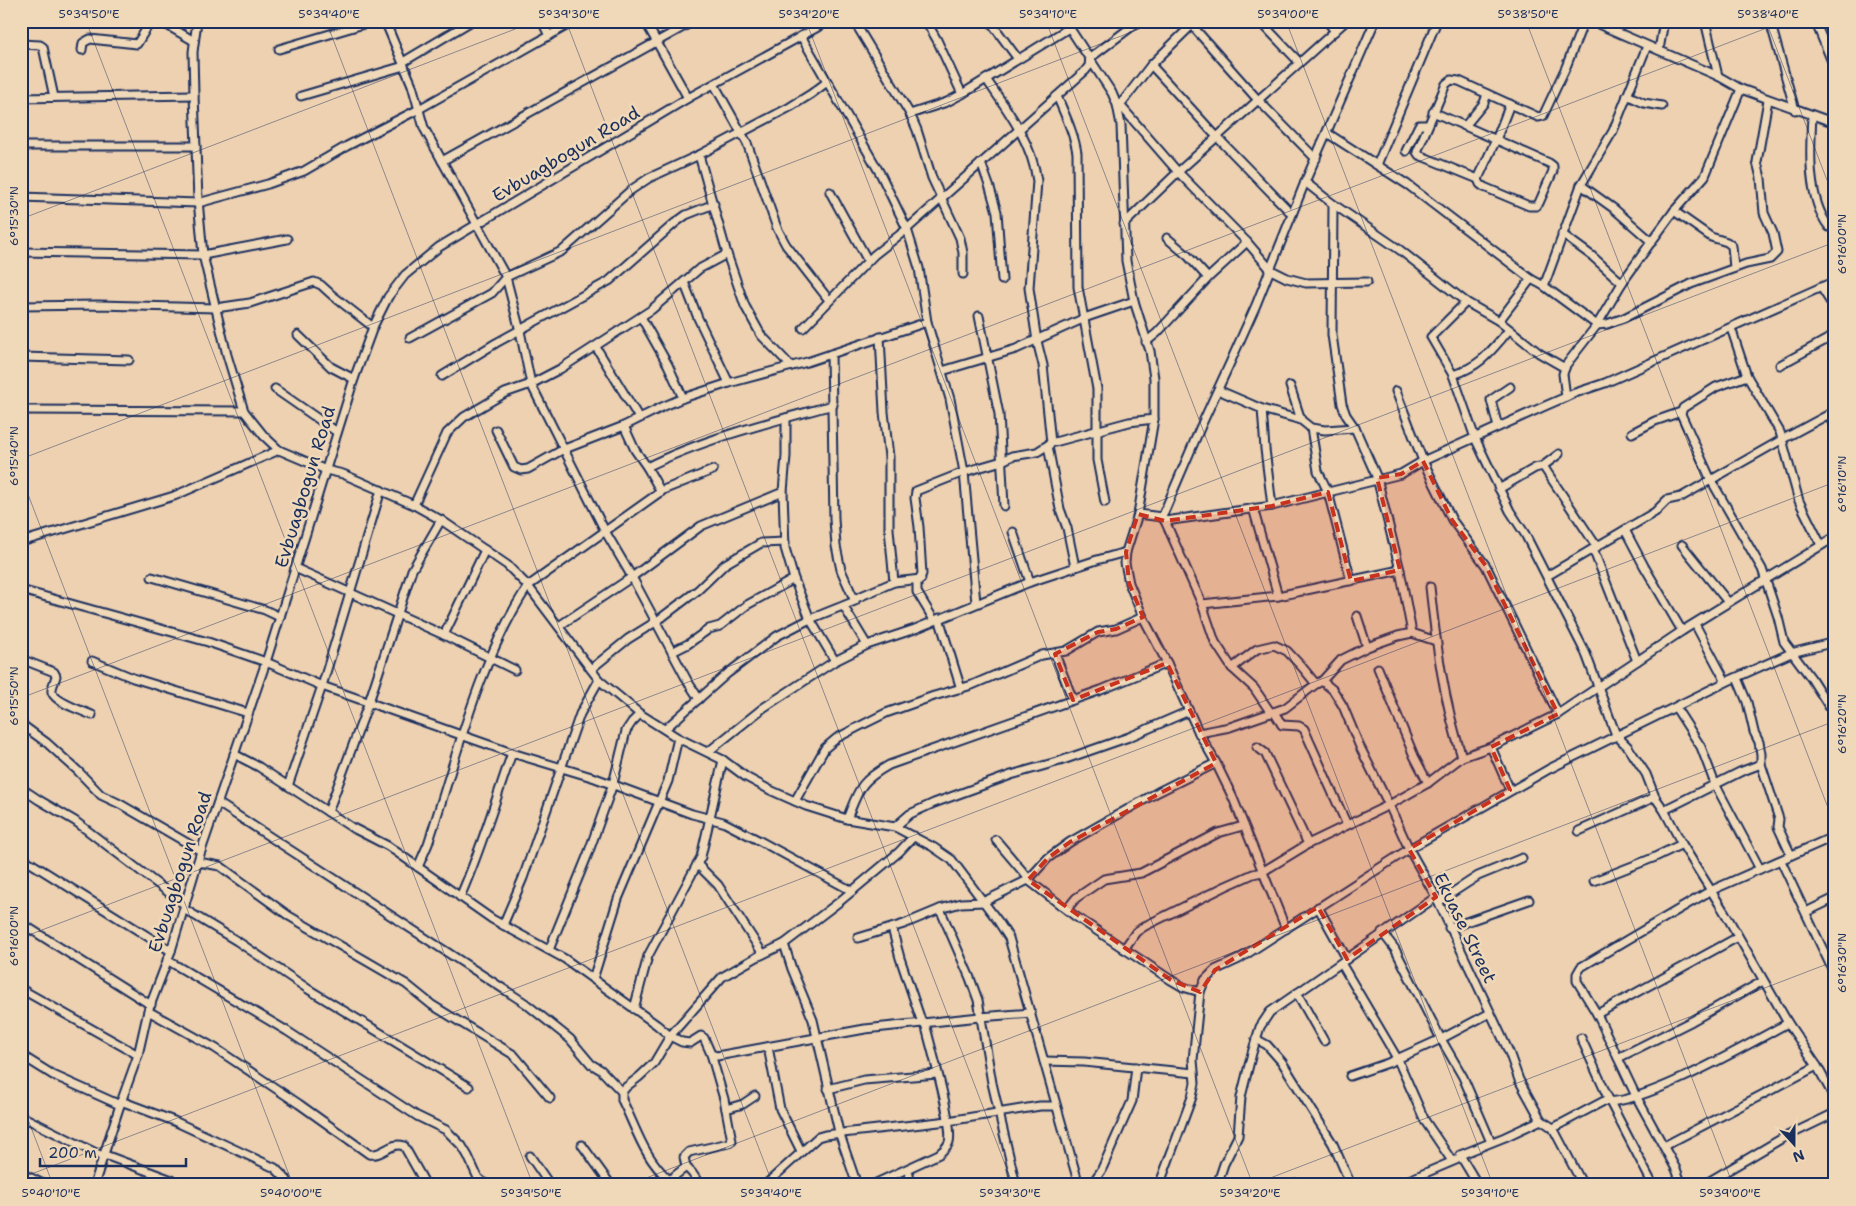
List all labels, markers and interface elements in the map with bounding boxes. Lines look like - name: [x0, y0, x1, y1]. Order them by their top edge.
- text: 5°39'50"E: [59, 6, 119, 22]
- text: 5°39'40"E: [298, 6, 360, 22]
- text: 5°39'30"E: [538, 6, 600, 22]
- text: 5°39'20"E: [778, 6, 840, 22]
- text: 5°39'10"E: [1019, 6, 1077, 22]
- text: 5°39'00"E: [1257, 6, 1319, 22]
- text: 5°38'50"E: [1498, 6, 1559, 22]
- text: 5°38'40"E: [1737, 6, 1799, 22]
- street label: Evbuagbogun Road: [488, 100, 644, 208]
- text: 6°15'30"N: [6, 186, 22, 246]
- text: 6°16'00"N: [1834, 214, 1850, 274]
- street label: Evbuagbogun Road: [269, 403, 341, 571]
- text: 6°15'40"N: [6, 426, 22, 486]
- text: 6°16'10"N: [1834, 455, 1850, 513]
- text: 6°15'50"N: [6, 666, 22, 726]
- text: 6°16'20"N: [1834, 694, 1850, 754]
- street label: Evbuagbogun Road: [143, 788, 217, 956]
- street label: Ekuase Street: [1428, 869, 1502, 987]
- text: 6°16'00"N: [6, 906, 22, 966]
- text: 6°16'30"N: [1834, 933, 1850, 993]
- north arrow: [1768, 1118, 1818, 1168]
- scale bar: [40, 1136, 186, 1168]
- text: 200 m: [48, 1143, 97, 1163]
- text: N: [1790, 1146, 1807, 1167]
- text: 5°40'10"E: [22, 1185, 80, 1201]
- text: 5°40'00"E: [260, 1185, 322, 1201]
- text: 5°39'50"E: [501, 1185, 561, 1201]
- text: 5°39'40"E: [740, 1185, 802, 1201]
- text: 5°39'30"E: [979, 1185, 1041, 1201]
- text: 5°39'20"E: [1219, 1185, 1281, 1201]
- text: 5°39'10"E: [1461, 1185, 1519, 1201]
- text: 5°39'00"E: [1699, 1185, 1761, 1201]

